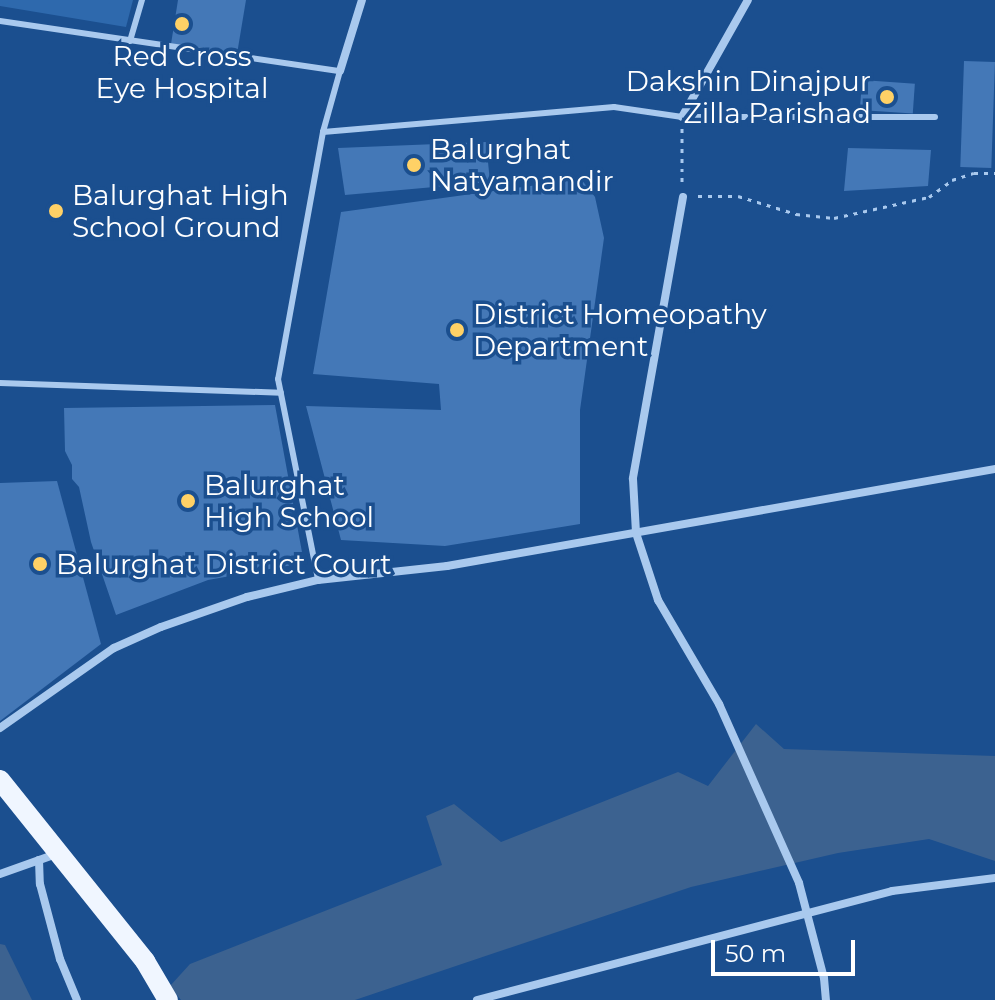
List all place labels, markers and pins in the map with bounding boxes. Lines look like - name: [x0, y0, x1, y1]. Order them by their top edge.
- marker: Red Cross Eye Hospital: [171, 13, 193, 35]
- place label: Red Cross Eye Hospital: [96, 39, 268, 105]
- place label: Dakshin Dinajpur Zilla Parishad: [626, 64, 871, 130]
- marker: Dakshin Dinajpur Zilla Parishad: [878, 88, 896, 106]
- place label: Balurghat Natyamandir: [430, 132, 614, 198]
- marker: Balurghat Natyamandir: [405, 156, 423, 174]
- place label: Balurghat High School Ground: [72, 178, 289, 244]
- marker: Balurghat High School Ground: [47, 202, 65, 220]
- place label: District Homeopathy Department: [473, 297, 767, 363]
- marker: District Homeopathy Department: [448, 321, 466, 339]
- place label: Balurghat High School: [204, 468, 374, 534]
- marker: Balurghat High School: [179, 492, 197, 510]
- place label: Balurghat District Court: [56, 547, 392, 581]
- marker: Balurghat District Court: [31, 555, 49, 573]

